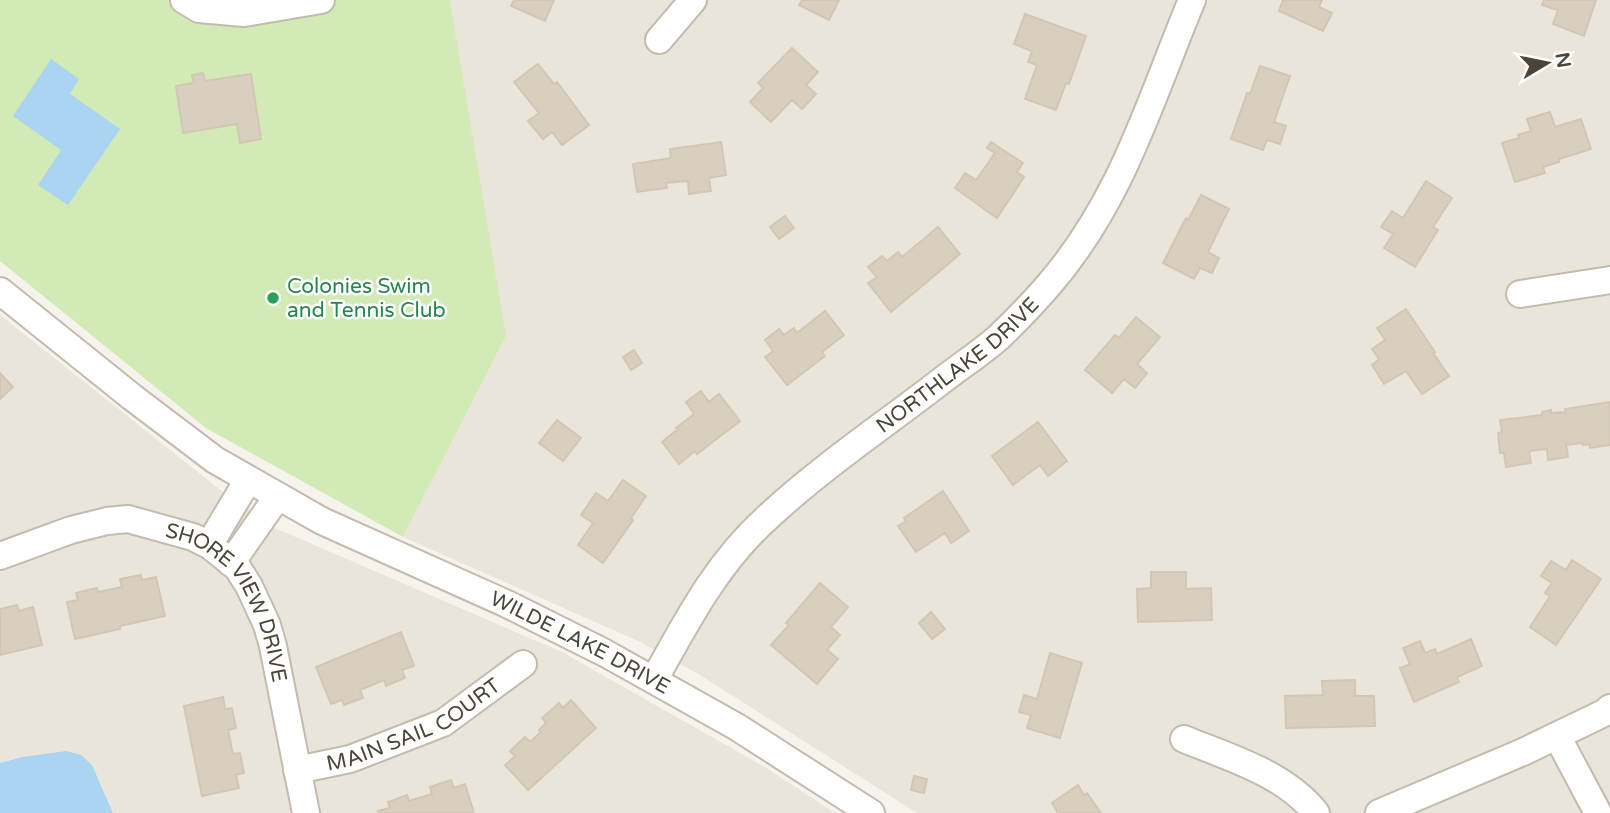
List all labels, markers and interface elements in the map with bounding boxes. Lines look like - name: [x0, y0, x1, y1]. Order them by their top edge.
- north arrow: [1512, 28, 1582, 98]
- text: N: [1551, 51, 1575, 70]
- place label: Colonies Swim and Tennis Club: [287, 274, 446, 323]
- marker: Colonies Swim and Tennis Club: [265, 290, 281, 306]
- street label: NORTHLAKE DRIVE: [871, 292, 1045, 439]
- street label: SHORE VIEW DRIVE: [163, 518, 292, 684]
- street label: WILDE LAKE DRIVE: [486, 586, 674, 700]
- street label: MAIN SAIL COURT: [324, 673, 505, 777]

